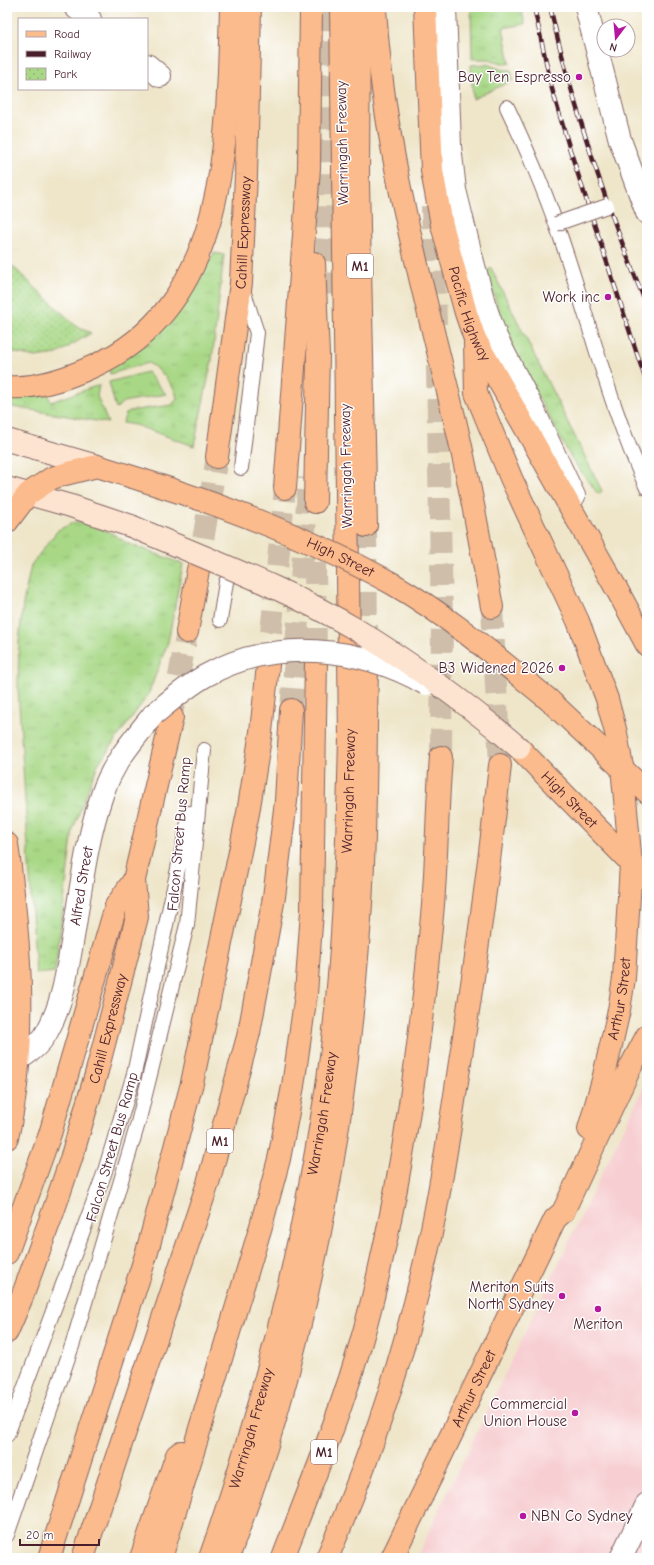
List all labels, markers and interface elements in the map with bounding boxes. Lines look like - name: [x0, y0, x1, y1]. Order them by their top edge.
- legend: [18, 18, 148, 90]
- north arrow: [596, 18, 636, 58]
- text: Road: [54, 27, 80, 41]
- text: N: [608, 40, 619, 54]
- text: Railway: [54, 47, 92, 61]
- text: Park: [54, 67, 77, 81]
- place label: Bay Ten Espresso: [458, 68, 571, 86]
- marker: Bay Ten Espresso: [574, 72, 584, 82]
- street label: Warringah Freeway: [332, 80, 352, 205]
- street label: Cahill Expressway: [231, 176, 255, 290]
- road number: M1: [347, 254, 373, 278]
- street label: Pacific Highway: [445, 264, 495, 365]
- place label: Work inc: [543, 288, 600, 306]
- marker: Work inc: [603, 292, 613, 302]
- street label: Warringah Freeway: [336, 403, 356, 528]
- street label: High Street: [304, 533, 378, 581]
- place label: B3 Widened 2026: [438, 659, 554, 677]
- marker: B3 Widened 2026: [557, 663, 567, 673]
- street label: Warringah Freeway: [338, 728, 359, 854]
- street label: Falcon Street Bus Ramp: [163, 756, 195, 912]
- street label: High Street: [537, 767, 602, 832]
- street label: Alfred Street: [66, 844, 97, 927]
- street label: Arthur Street: [603, 956, 634, 1042]
- street label: Cahill Expressway: [85, 971, 131, 1086]
- street label: Warringah Freeway: [303, 1051, 341, 1177]
- street label: Falcon Street Bus Ramp: [82, 1070, 142, 1224]
- road number: M1: [207, 1129, 233, 1153]
- place label: Meriton Suits North Sydney: [468, 1278, 554, 1313]
- marker: Meriton Suits North Sydney: [557, 1291, 567, 1301]
- marker: Meriton: [593, 1304, 603, 1314]
- place label: Meriton: [573, 1315, 623, 1333]
- street label: Arthur Street: [447, 1347, 500, 1430]
- street label: Warringah Freeway: [225, 1366, 277, 1491]
- place label: Commercial Union House: [484, 1395, 567, 1430]
- marker: Commercial Union House: [570, 1408, 580, 1418]
- road number: M1: [311, 1440, 337, 1464]
- place label: NBN Co Sydney: [531, 1507, 633, 1525]
- marker: NBN Co Sydney: [518, 1511, 528, 1521]
- scale bar: [20, 1521, 99, 1547]
- text: 20 m: [26, 1528, 54, 1542]

